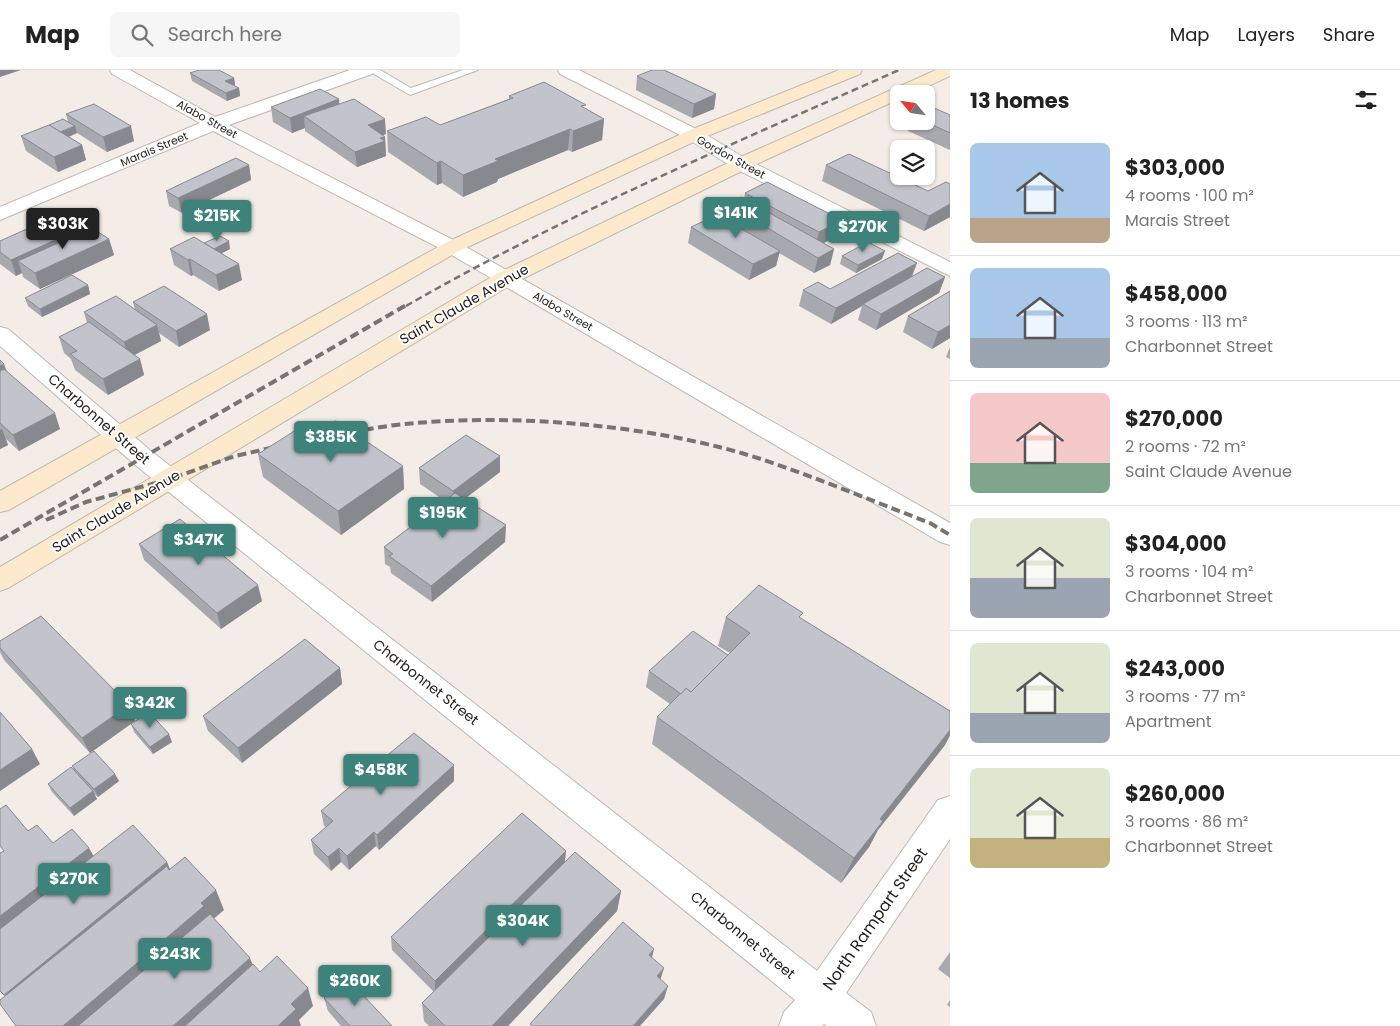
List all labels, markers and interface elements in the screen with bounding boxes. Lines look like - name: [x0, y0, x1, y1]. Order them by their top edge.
- search box: [110, 12, 460, 57]
- text: Map: [25, 18, 80, 51]
- icon: search: [128, 21, 156, 49]
- text: Search here: [168, 21, 282, 48]
- text: Map: [1170, 22, 1210, 47]
- text: Layers: [1238, 22, 1295, 47]
- text: Share: [1323, 22, 1375, 47]
- north arrow: [890, 85, 935, 130]
- map controls: [890, 85, 935, 185]
- text: 13 homes: [970, 86, 1069, 115]
- icon: filters: [1352, 86, 1380, 114]
- street label: Alabo Street: [174, 96, 240, 142]
- street label: Marais Street: [118, 128, 190, 170]
- street label: Gordon Street: [694, 131, 768, 183]
- button: layers: [890, 140, 935, 185]
- text: $303,000: [1125, 153, 1225, 182]
- icon: home: [1010, 163, 1070, 223]
- text: 4 rooms · 100 m²: [1125, 184, 1254, 207]
- pin: $141K: [701, 196, 771, 239]
- pin: $215K: [182, 200, 252, 242]
- text: $141K: [714, 201, 758, 224]
- text: $215K: [193, 204, 241, 227]
- pin: $303K: [28, 208, 98, 250]
- text: Marais Street: [1125, 209, 1230, 232]
- pin: $270K: [828, 210, 898, 253]
- text: $303K: [37, 212, 89, 235]
- text: $270K: [838, 215, 888, 238]
- street label: Saint Claude Avenue: [396, 259, 533, 349]
- text: $458,000: [1125, 279, 1227, 308]
- street label: Alabo Street: [530, 287, 596, 335]
- icon: home: [1010, 288, 1070, 348]
- text: 3 rooms · 113 m²: [1125, 310, 1248, 333]
- text: Charbonnet Street: [1125, 335, 1273, 358]
- street label: Charbonnet Street: [44, 369, 154, 469]
- text: $270,000: [1125, 404, 1223, 433]
- icon: home: [1010, 413, 1070, 473]
- pin: $385K: [296, 420, 366, 463]
- text: $385K: [305, 425, 357, 448]
- text: 2 rooms · 72 m²: [1125, 435, 1246, 458]
- text: Saint Claude Avenue: [1125, 460, 1292, 483]
- street label: Saint Claude Avenue: [48, 465, 184, 557]
- pin: $195K: [408, 496, 478, 539]
- text: $195K: [419, 501, 467, 524]
- pin: $347K: [164, 524, 234, 566]
- text: $347K: [174, 528, 224, 551]
- text: $304,000: [1125, 529, 1227, 558]
- icon: home: [1010, 538, 1070, 598]
- text: 3 rooms · 104 m²: [1125, 560, 1253, 583]
- text: Charbonnet Street: [1125, 585, 1273, 608]
- street label: Charbonnet Street: [369, 634, 483, 730]
- text: $243,000: [1125, 654, 1225, 683]
- icon: home: [1010, 663, 1070, 723]
- text: 3 rooms · 77 m²: [1125, 685, 1245, 708]
- pin: $342K: [115, 686, 185, 729]
- text: $342K: [124, 691, 176, 714]
- text: Apartment: [1125, 710, 1212, 733]
- pin: $458K: [346, 754, 416, 796]
- text: $458K: [354, 758, 408, 781]
- text: $260,000: [1125, 779, 1225, 808]
- icon: home: [1010, 788, 1070, 848]
- text: 3 rooms · 86 m²: [1125, 810, 1248, 833]
- text: Charbonnet Street: [1125, 835, 1273, 858]
- street label: North Rampart Street: [817, 843, 933, 995]
- pin: $270K: [39, 862, 109, 905]
- text: $270K: [49, 867, 99, 890]
- street label: Charbonnet Street: [686, 887, 800, 983]
- pin: $304K: [488, 904, 558, 947]
- text: $304K: [497, 909, 549, 932]
- pin: $243K: [140, 938, 210, 980]
- text: $243K: [149, 942, 201, 965]
- pin: $260K: [320, 964, 390, 1007]
- text: $260K: [329, 969, 381, 992]

